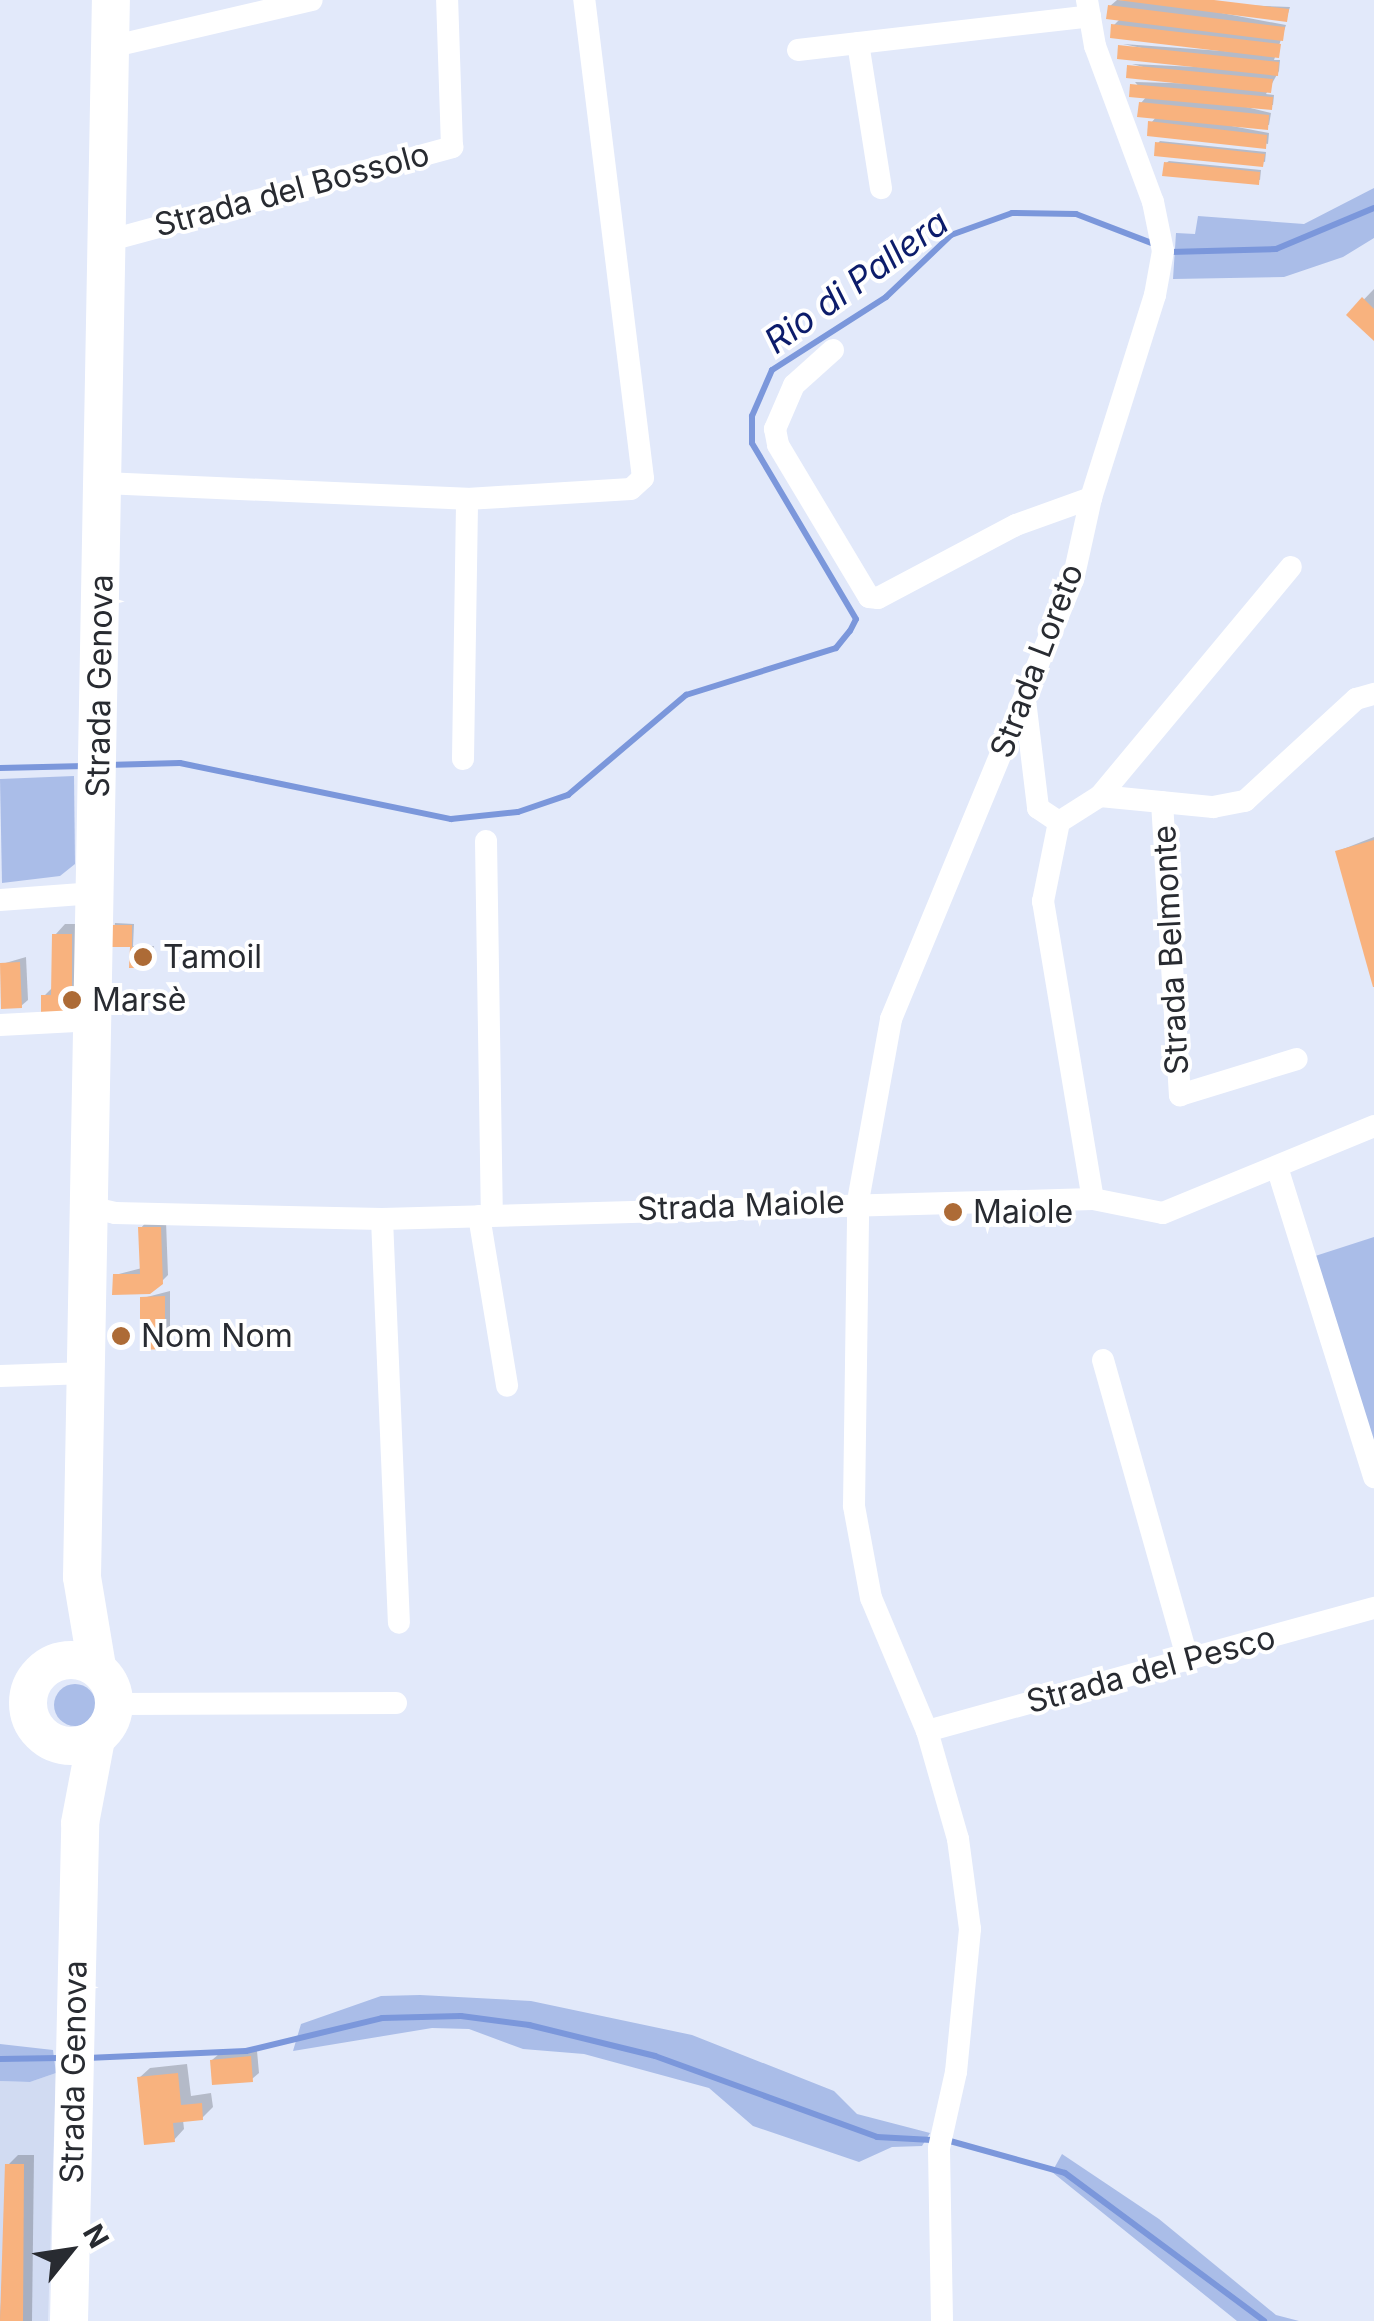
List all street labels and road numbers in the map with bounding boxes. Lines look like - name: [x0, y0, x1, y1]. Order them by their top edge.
- street label: Strada del Bossolo: [151, 135, 433, 245]
- street label: Strada Loreto: [982, 559, 1092, 763]
- street label: Strada Genova: [79, 574, 121, 798]
- street label: Strada Belmonte: [1145, 824, 1197, 1076]
- street label: Strada Maiole: [636, 1183, 846, 1229]
- street label: Strada del Pesco: [1022, 1618, 1280, 1722]
- street label: Strada Genova: [53, 1960, 95, 2184]

